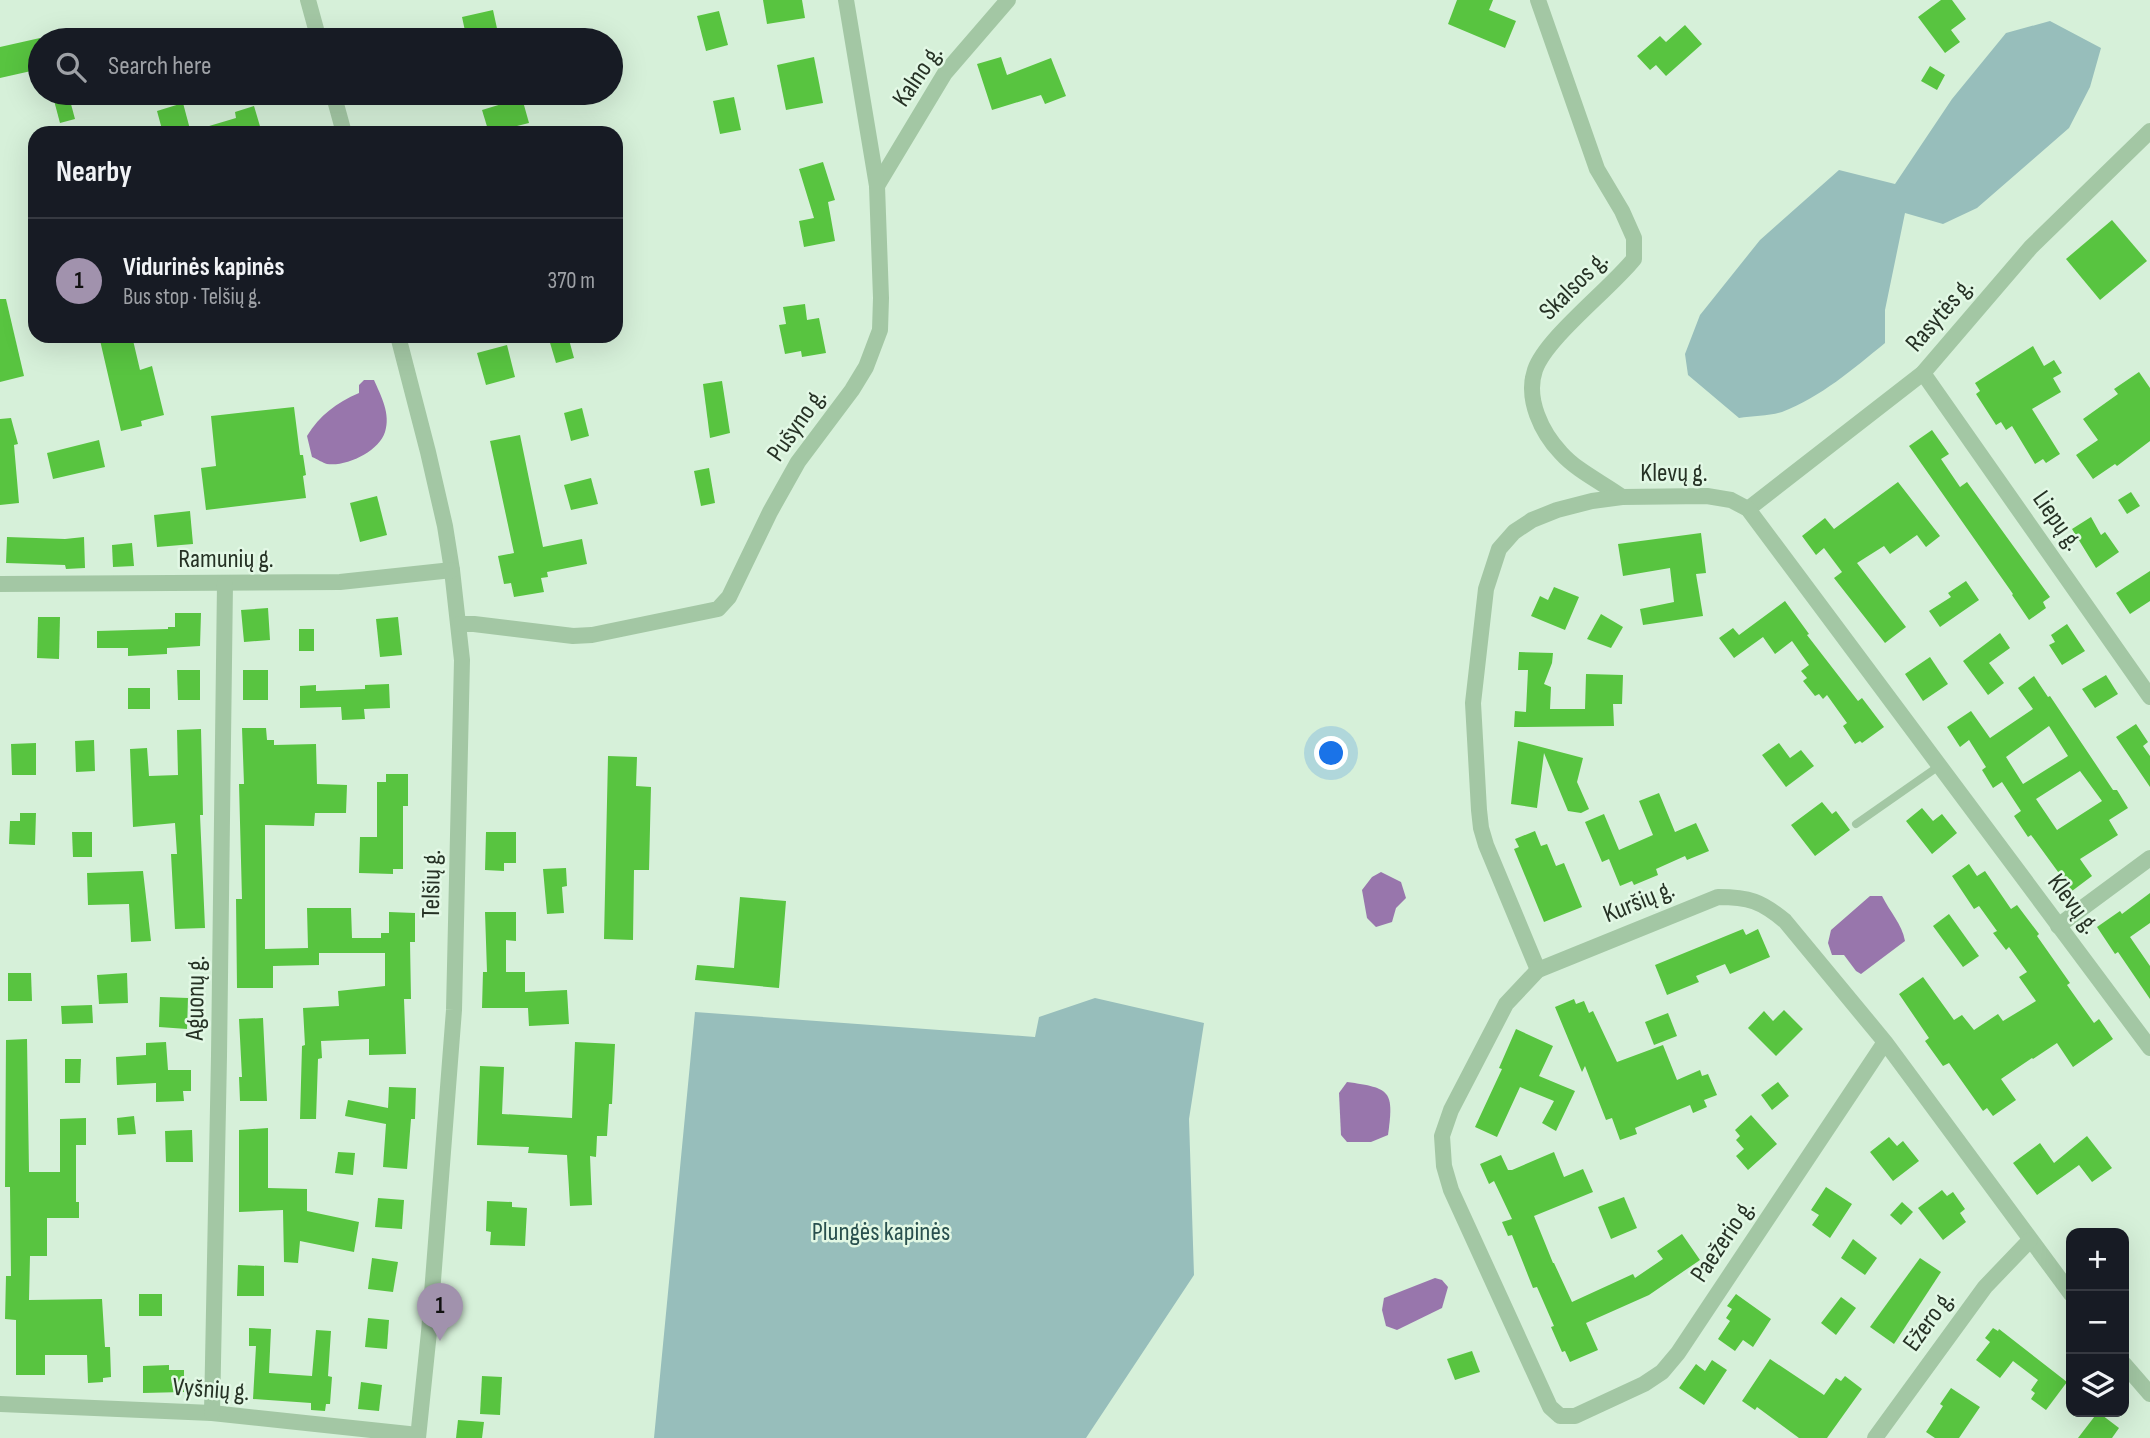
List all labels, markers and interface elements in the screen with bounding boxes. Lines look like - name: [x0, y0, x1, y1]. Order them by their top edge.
- search box: [28, 28, 623, 105]
- street label: Kalno g.: [886, 39, 950, 113]
- icon: search: [52, 48, 90, 86]
- text: Search here: [108, 51, 211, 82]
- text: Nearby: [56, 154, 132, 190]
- street label: Skalsos g.: [1533, 245, 1615, 327]
- text: Vidurinės kapinės: [123, 252, 284, 283]
- text: 1: [74, 267, 84, 295]
- text: 370 m: [548, 267, 595, 295]
- street label: Rasytės g.: [1899, 272, 1981, 358]
- text: Bus stop · Telšių g.: [123, 283, 261, 311]
- street label: Pušyno g.: [761, 382, 833, 468]
- street label: Klevų g.: [1640, 458, 1708, 489]
- street label: Liepų g.: [2025, 485, 2089, 557]
- street label: Ramunių g.: [178, 544, 274, 575]
- your location: [1314, 736, 1348, 770]
- street label: Telšių g.: [416, 849, 448, 919]
- street label: Klevų g.: [2040, 868, 2106, 940]
- street label: Kuršių g.: [1599, 874, 1679, 930]
- street label: Aguonų g.: [180, 955, 212, 1042]
- street label: Paežerio g.: [1684, 1194, 1762, 1288]
- park label: Plungės kapinės: [812, 1217, 950, 1248]
- map controls: [2066, 1228, 2129, 1417]
- button: +: [2066, 1228, 2129, 1291]
- pin: 1: [417, 1283, 463, 1341]
- street label: Ežero g.: [1897, 1285, 1961, 1357]
- button: −: [2066, 1291, 2129, 1354]
- button: layers: [2066, 1354, 2129, 1417]
- street label: Vyšnių g.: [171, 1372, 251, 1408]

